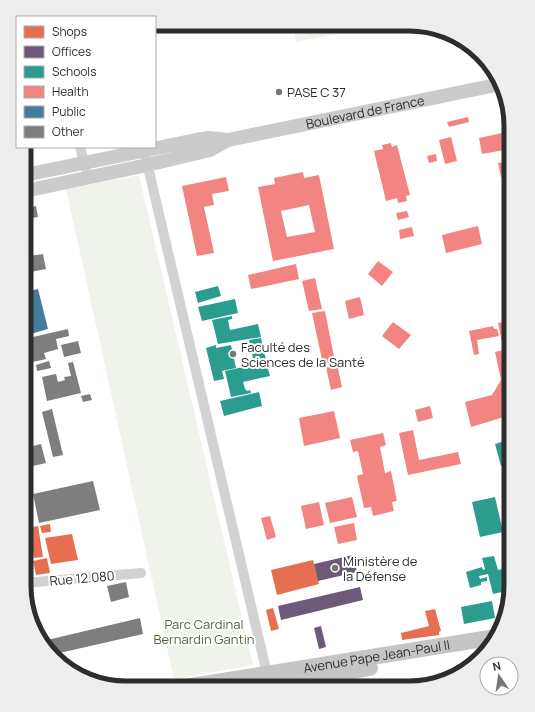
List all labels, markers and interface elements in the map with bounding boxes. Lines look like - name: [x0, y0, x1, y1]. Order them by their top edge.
- legend: [16, 16, 156, 148]
- text: Shops: [52, 23, 87, 40]
- text: Offices: [52, 43, 91, 60]
- text: Schools: [52, 63, 96, 80]
- text: Health: [52, 83, 89, 100]
- place label: PASE C 37: [287, 83, 346, 101]
- marker: PASE C 37: [274, 87, 284, 97]
- street label: Boulevard de France: [304, 91, 426, 133]
- text: Public: [52, 103, 86, 120]
- text: Other: [52, 123, 85, 140]
- place label: Faculté des Sciences de la Santé: [241, 338, 365, 371]
- marker: Faculté des Sciences de la Santé: [228, 349, 238, 359]
- place label: Ministère de la Défense: [343, 552, 418, 585]
- marker: Ministère de la Défense: [330, 563, 340, 573]
- street label: Rue 12.080: [49, 566, 115, 590]
- park label: Parc Cardinal Bernardin Gantin: [154, 615, 254, 648]
- street label: Avenue Pape Jean-Paul II: [302, 636, 451, 677]
- north arrow: [479, 656, 519, 696]
- text: N: [491, 658, 502, 674]

